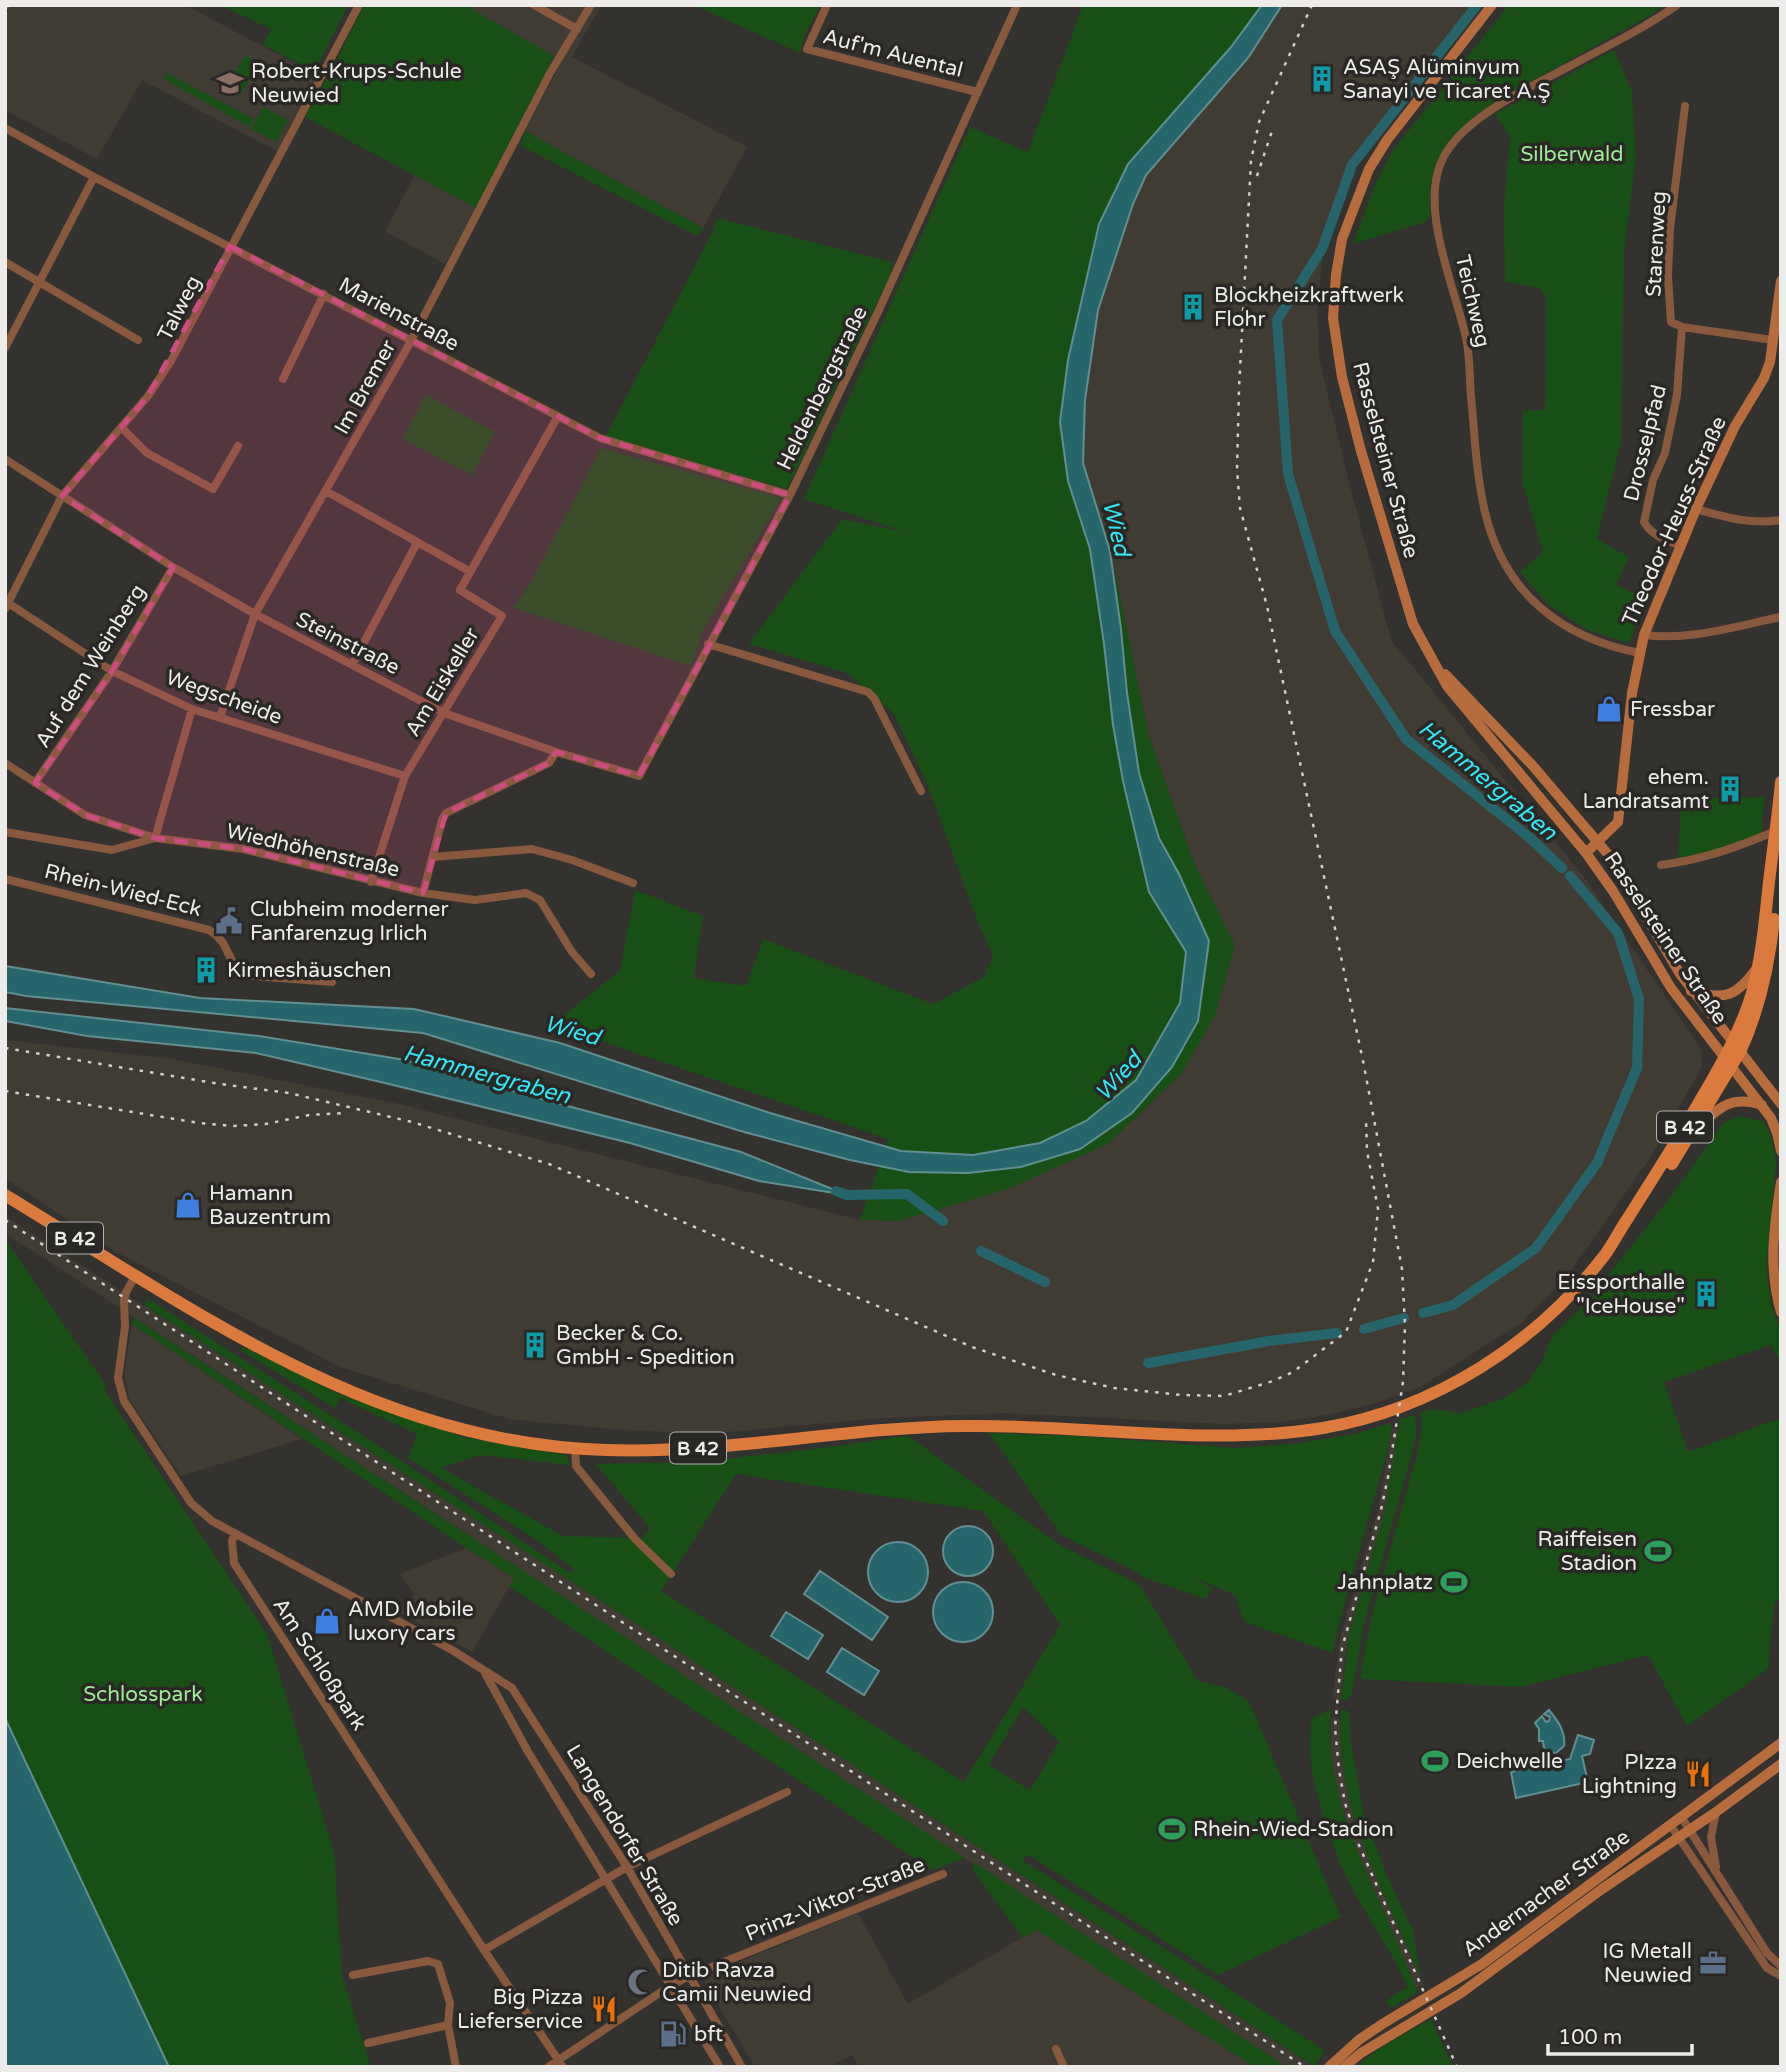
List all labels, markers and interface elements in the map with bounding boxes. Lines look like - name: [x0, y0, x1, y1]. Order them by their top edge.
- street label: Auf'm Auental: [820, 24, 965, 83]
- place label: ASAŞ Alüminyum Sanayi ve Ticaret A.Ş: [1343, 55, 1550, 104]
- place label: Robert-Krups-Schule Neuwied: [251, 59, 462, 108]
- building icon: ASAŞ Alüminyum Sanayi ve Ticaret A.Ş: [1307, 64, 1337, 94]
- school or university icon: Robert-Krups-Schule Neuwied: [215, 68, 245, 98]
- park label: Silberwald: [1520, 142, 1624, 167]
- street label: Starenweg: [1641, 190, 1672, 298]
- street label: Teichweg: [1450, 253, 1495, 350]
- street label: Talweg: [152, 271, 206, 345]
- street label: Marienstraße: [334, 272, 463, 357]
- place label: Blockheizkraftwerk Flohr: [1214, 283, 1404, 332]
- building icon: Blockheizkraftwerk Flohr: [1178, 292, 1208, 322]
- street label: Heldenbergstraße: [772, 302, 873, 474]
- street label: Im Bremer: [329, 336, 402, 439]
- street label: Rasselsteiner Straße: [1347, 359, 1424, 561]
- street label: Drosselpfad: [1619, 382, 1672, 504]
- street label: Theodor-Heuss-Straße: [1617, 413, 1732, 630]
- water label: Wied: [1096, 498, 1137, 561]
- street label: Auf dem Weinberg: [30, 580, 151, 753]
- street label: Steinstraße: [292, 607, 404, 680]
- street label: Am Eiskeller: [400, 623, 485, 741]
- street label: Wegscheide: [162, 665, 285, 730]
- shop icon: Fressbar: [1594, 694, 1624, 724]
- place label: Fressbar: [1630, 697, 1715, 722]
- water label: Hammergraben: [1413, 715, 1563, 847]
- place label: ehem. Landratsamt: [1583, 765, 1709, 814]
- building icon: ehem. Landratsamt: [1715, 774, 1745, 804]
- street label: Wiedhöhenstraße: [224, 818, 402, 883]
- street label: Rasselsteiner Straße: [1599, 847, 1733, 1029]
- street label: Rhein-Wied-Eck: [42, 859, 204, 922]
- place label: Clubheim moderner Fanfarenzug Irlich: [250, 897, 448, 946]
- public building icon: Clubheim moderner Fanfarenzug Irlich: [214, 906, 244, 936]
- building icon: Kirmeshäuschen: [191, 955, 221, 985]
- place label: Kirmeshäuschen: [227, 958, 392, 983]
- water label: Wied: [541, 1010, 605, 1053]
- water label: Hammergraben: [400, 1039, 574, 1111]
- water label: Wied: [1090, 1045, 1150, 1107]
- road number: B 42: [1657, 1112, 1713, 1142]
- place label: Hamann Bauzentrum: [209, 1181, 331, 1230]
- shop icon: Hamann Bauzentrum: [173, 1190, 203, 1220]
- road number: B 42: [47, 1222, 103, 1254]
- place label: Eissporthalle "IceHouse": [1557, 1270, 1685, 1319]
- building icon: Eissporthalle "IceHouse": [1691, 1279, 1721, 1309]
- place label: Becker & Co. GmbH - Spedition: [556, 1321, 735, 1370]
- building icon: Becker & Co. GmbH - Spedition: [520, 1330, 550, 1360]
- road number: B 42: [670, 1432, 726, 1464]
- place label: Raiffeisen Stadion: [1538, 1527, 1637, 1576]
- sports icon: Raiffeisen Stadion: [1643, 1536, 1673, 1566]
- sports icon: Jahnplatz: [1439, 1567, 1469, 1597]
- place label: Jahnplatz: [1337, 1570, 1433, 1595]
- street label: Am Schloßpark: [268, 1594, 372, 1735]
- place label: AMD Mobile luxory cars: [348, 1597, 474, 1646]
- shop icon: AMD Mobile luxory cars: [312, 1606, 342, 1636]
- park label: Schlosspark: [83, 1682, 203, 1707]
- street label: Langendorfer Straße: [561, 1740, 689, 1930]
- sports icon: Deichwelle: [1420, 1746, 1450, 1776]
- place label: Deichwelle: [1456, 1749, 1563, 1774]
- place label: PIzza Lightning: [1582, 1750, 1677, 1799]
- restaurant icon: PIzza Lightning: [1683, 1759, 1713, 1789]
- sports icon: Rhein-Wied-Stadion: [1157, 1814, 1187, 1844]
- place label: Rhein-Wied-Stadion: [1193, 1817, 1394, 1842]
- street label: Andernacher Straße: [1458, 1824, 1635, 1962]
- street label: Prinz-Viktor-Straße: [742, 1852, 929, 1947]
- place label: IG Metall Neuwied: [1602, 1939, 1692, 1988]
- office icon: IG Metall Neuwied: [1698, 1948, 1728, 1978]
- place label: Ditib Ravza Camii Neuwied: [662, 1958, 812, 2007]
- mosque icon: Ditib Ravza Camii Neuwied: [626, 1967, 656, 1997]
- place label: Big Pizza Lieferservice: [457, 1985, 583, 2034]
- restaurant icon: Big Pizza Lieferservice: [589, 1994, 619, 2024]
- scale bar: [1548, 2012, 1692, 2056]
- fuel station icon: bft: [658, 2019, 688, 2049]
- place label: bft: [694, 2022, 723, 2047]
- text: 100 m: [1558, 2025, 1622, 2050]

